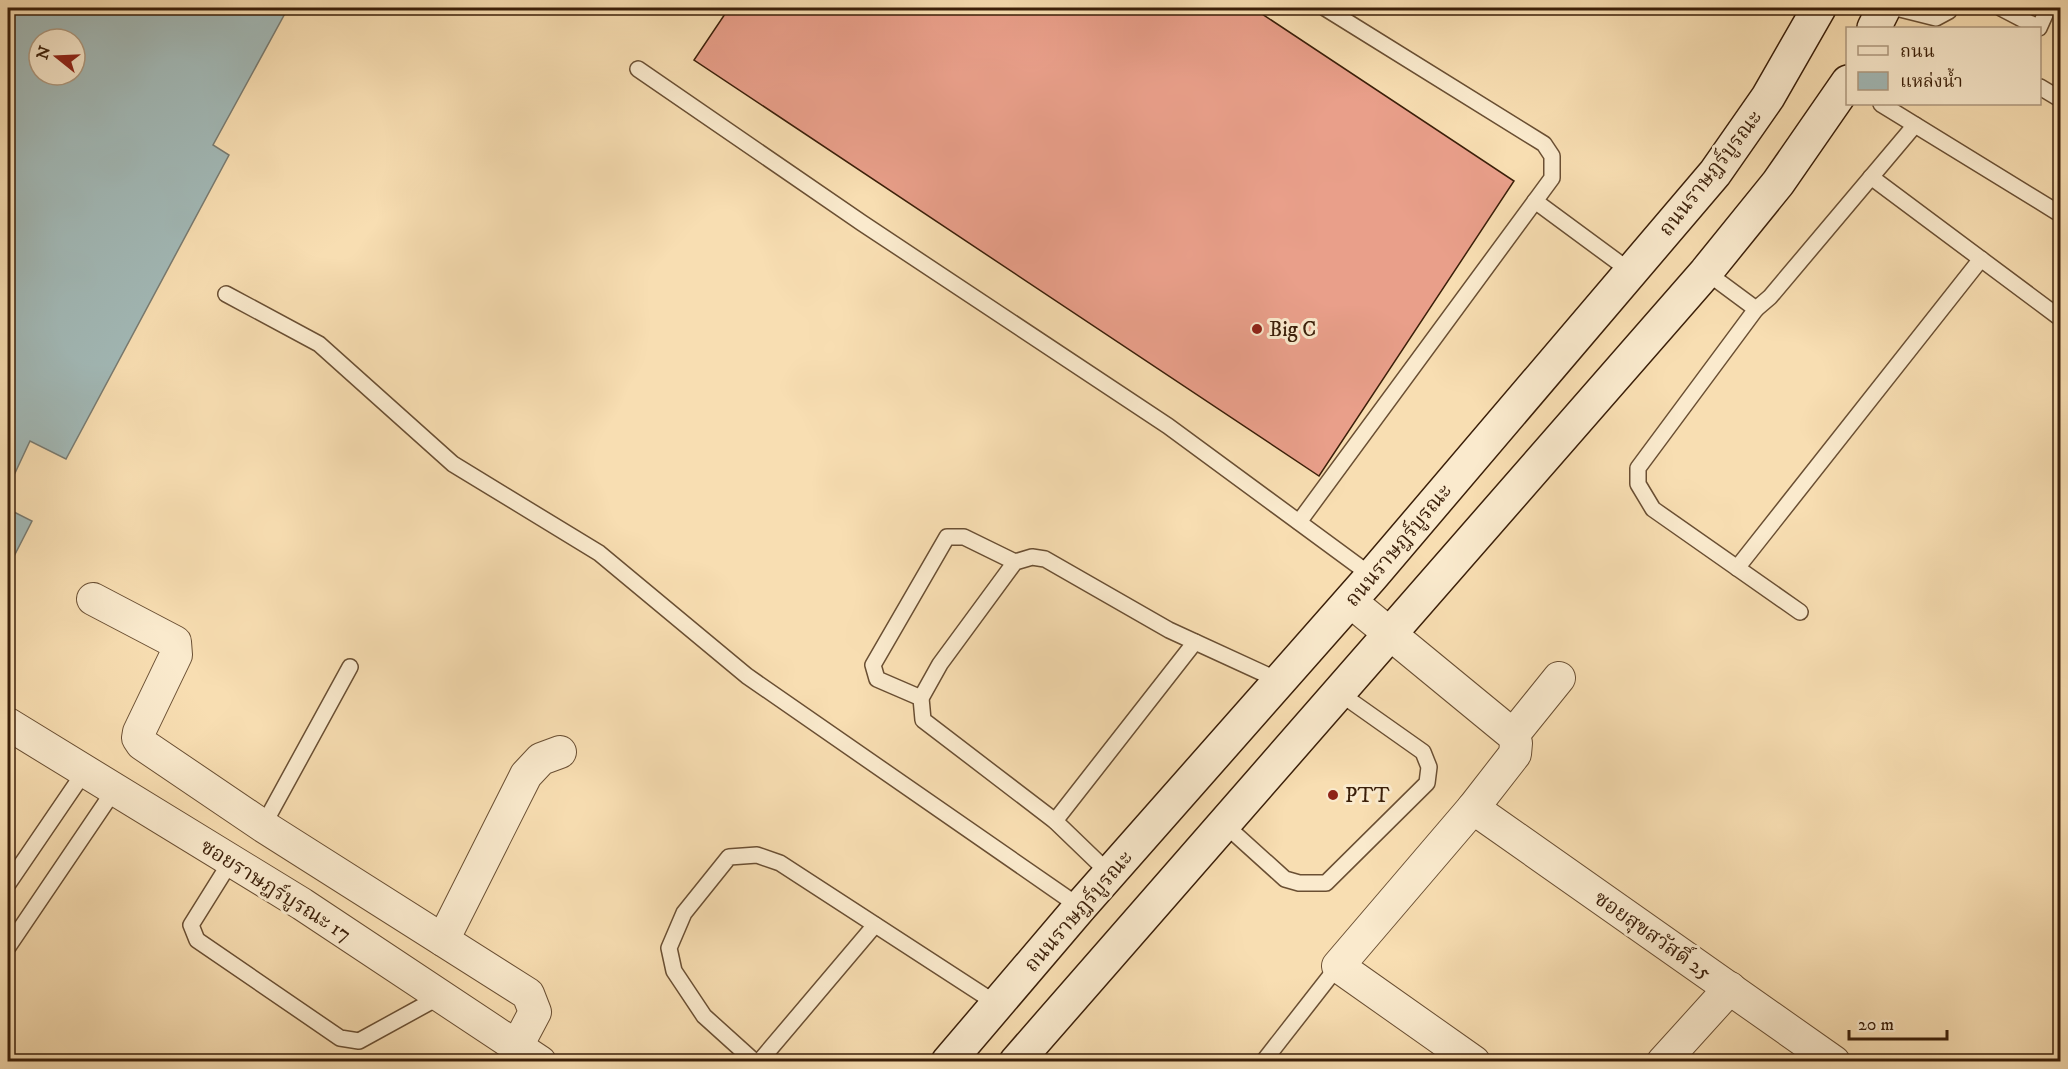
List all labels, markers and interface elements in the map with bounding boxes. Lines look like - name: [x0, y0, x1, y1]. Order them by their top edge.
- north arrow: [27, 27, 87, 87]
- legend: [1846, 27, 2041, 105]
- text: ถนน: [1900, 41, 1935, 63]
- text: N: [32, 43, 55, 62]
- text: แหล่งน้ำ: [1900, 67, 1963, 93]
- street label: ถนนราษฎร์บูรณะ: [1653, 105, 1768, 242]
- place label: Big C: [1269, 317, 1316, 343]
- marker: Big C: [1250, 322, 1264, 336]
- street label: ถนนราษฎร์บูรณะ: [1339, 478, 1458, 612]
- place label: PTT: [1345, 783, 1390, 809]
- marker: PTT: [1326, 788, 1340, 802]
- street label: ซอยราษฎร์บูรณะ 17: [195, 833, 356, 948]
- street label: ถนนราษฎร์บูรณะ: [1018, 845, 1139, 978]
- street label: ซอยสุขสวัสดิ์ 25: [1589, 883, 1718, 986]
- scale bar: [1849, 1003, 1946, 1041]
- text: 20 m: [1858, 1014, 1894, 1036]

